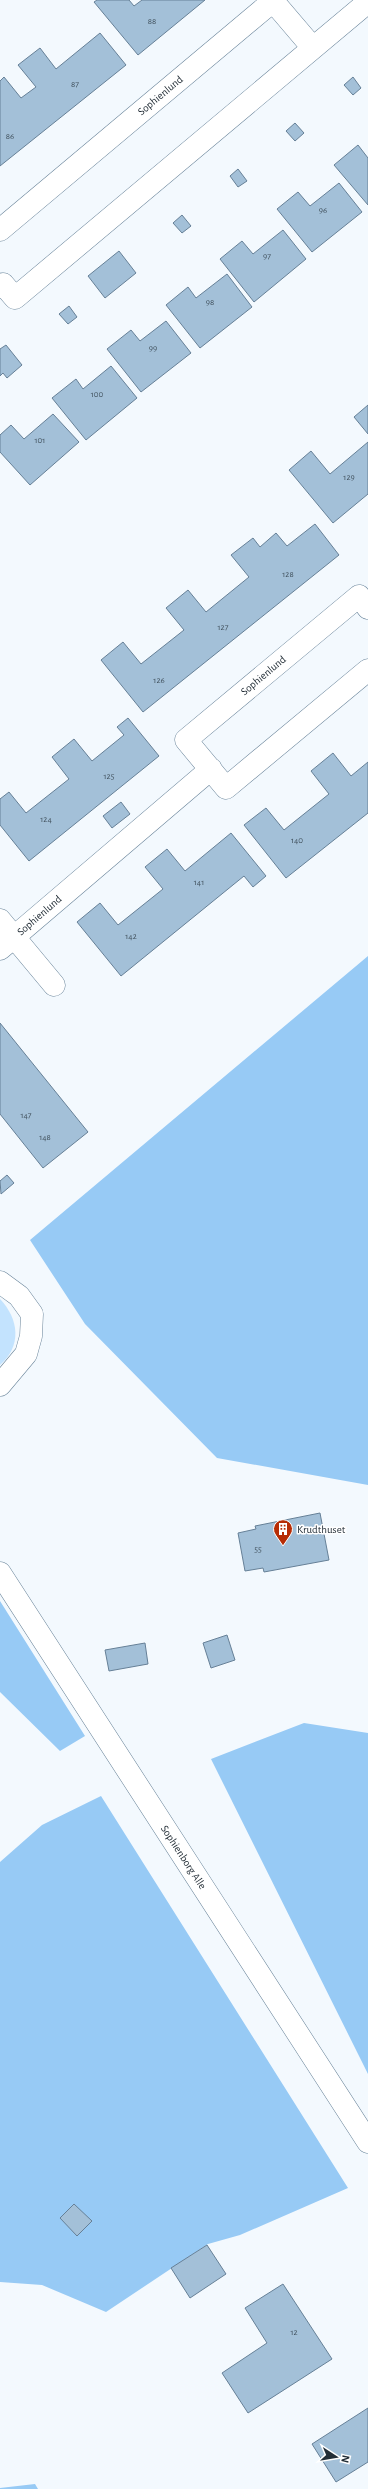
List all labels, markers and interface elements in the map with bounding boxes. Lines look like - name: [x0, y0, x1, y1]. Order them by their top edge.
- house number: 88: [148, 17, 156, 26]
- street label: Sophienlund: [136, 73, 185, 117]
- house number: 87: [71, 80, 79, 89]
- house number: 86: [6, 132, 14, 141]
- house number: 96: [319, 206, 327, 215]
- house number: 97: [263, 252, 271, 261]
- house number: 98: [206, 298, 214, 307]
- house number: 99: [149, 344, 157, 353]
- house number: 100: [91, 390, 104, 399]
- house number: 101: [35, 436, 45, 445]
- house number: 129: [343, 473, 355, 482]
- house number: 128: [282, 570, 294, 579]
- house number: 127: [218, 623, 229, 632]
- street label: Sophienlund: [239, 653, 288, 697]
- house number: 126: [153, 676, 165, 685]
- house number: 125: [104, 772, 115, 781]
- house number: 124: [40, 815, 52, 824]
- house number: 140: [291, 836, 303, 845]
- house number: 141: [194, 878, 204, 887]
- street label: Sophienlund: [15, 893, 64, 937]
- house number: 142: [125, 932, 137, 941]
- house number: 147: [20, 1111, 32, 1120]
- house number: 148: [39, 1133, 51, 1142]
- building icon: Krudthuset: [272, 1518, 294, 1546]
- place label: Krudthuset: [297, 1524, 346, 1535]
- house number: 55: [254, 1545, 262, 1554]
- street label: Sophienborg Alle: [159, 1823, 208, 1891]
- house number: 12: [290, 2328, 298, 2337]
- north arrow: [316, 2437, 356, 2477]
- text: N: [339, 2454, 351, 2464]

